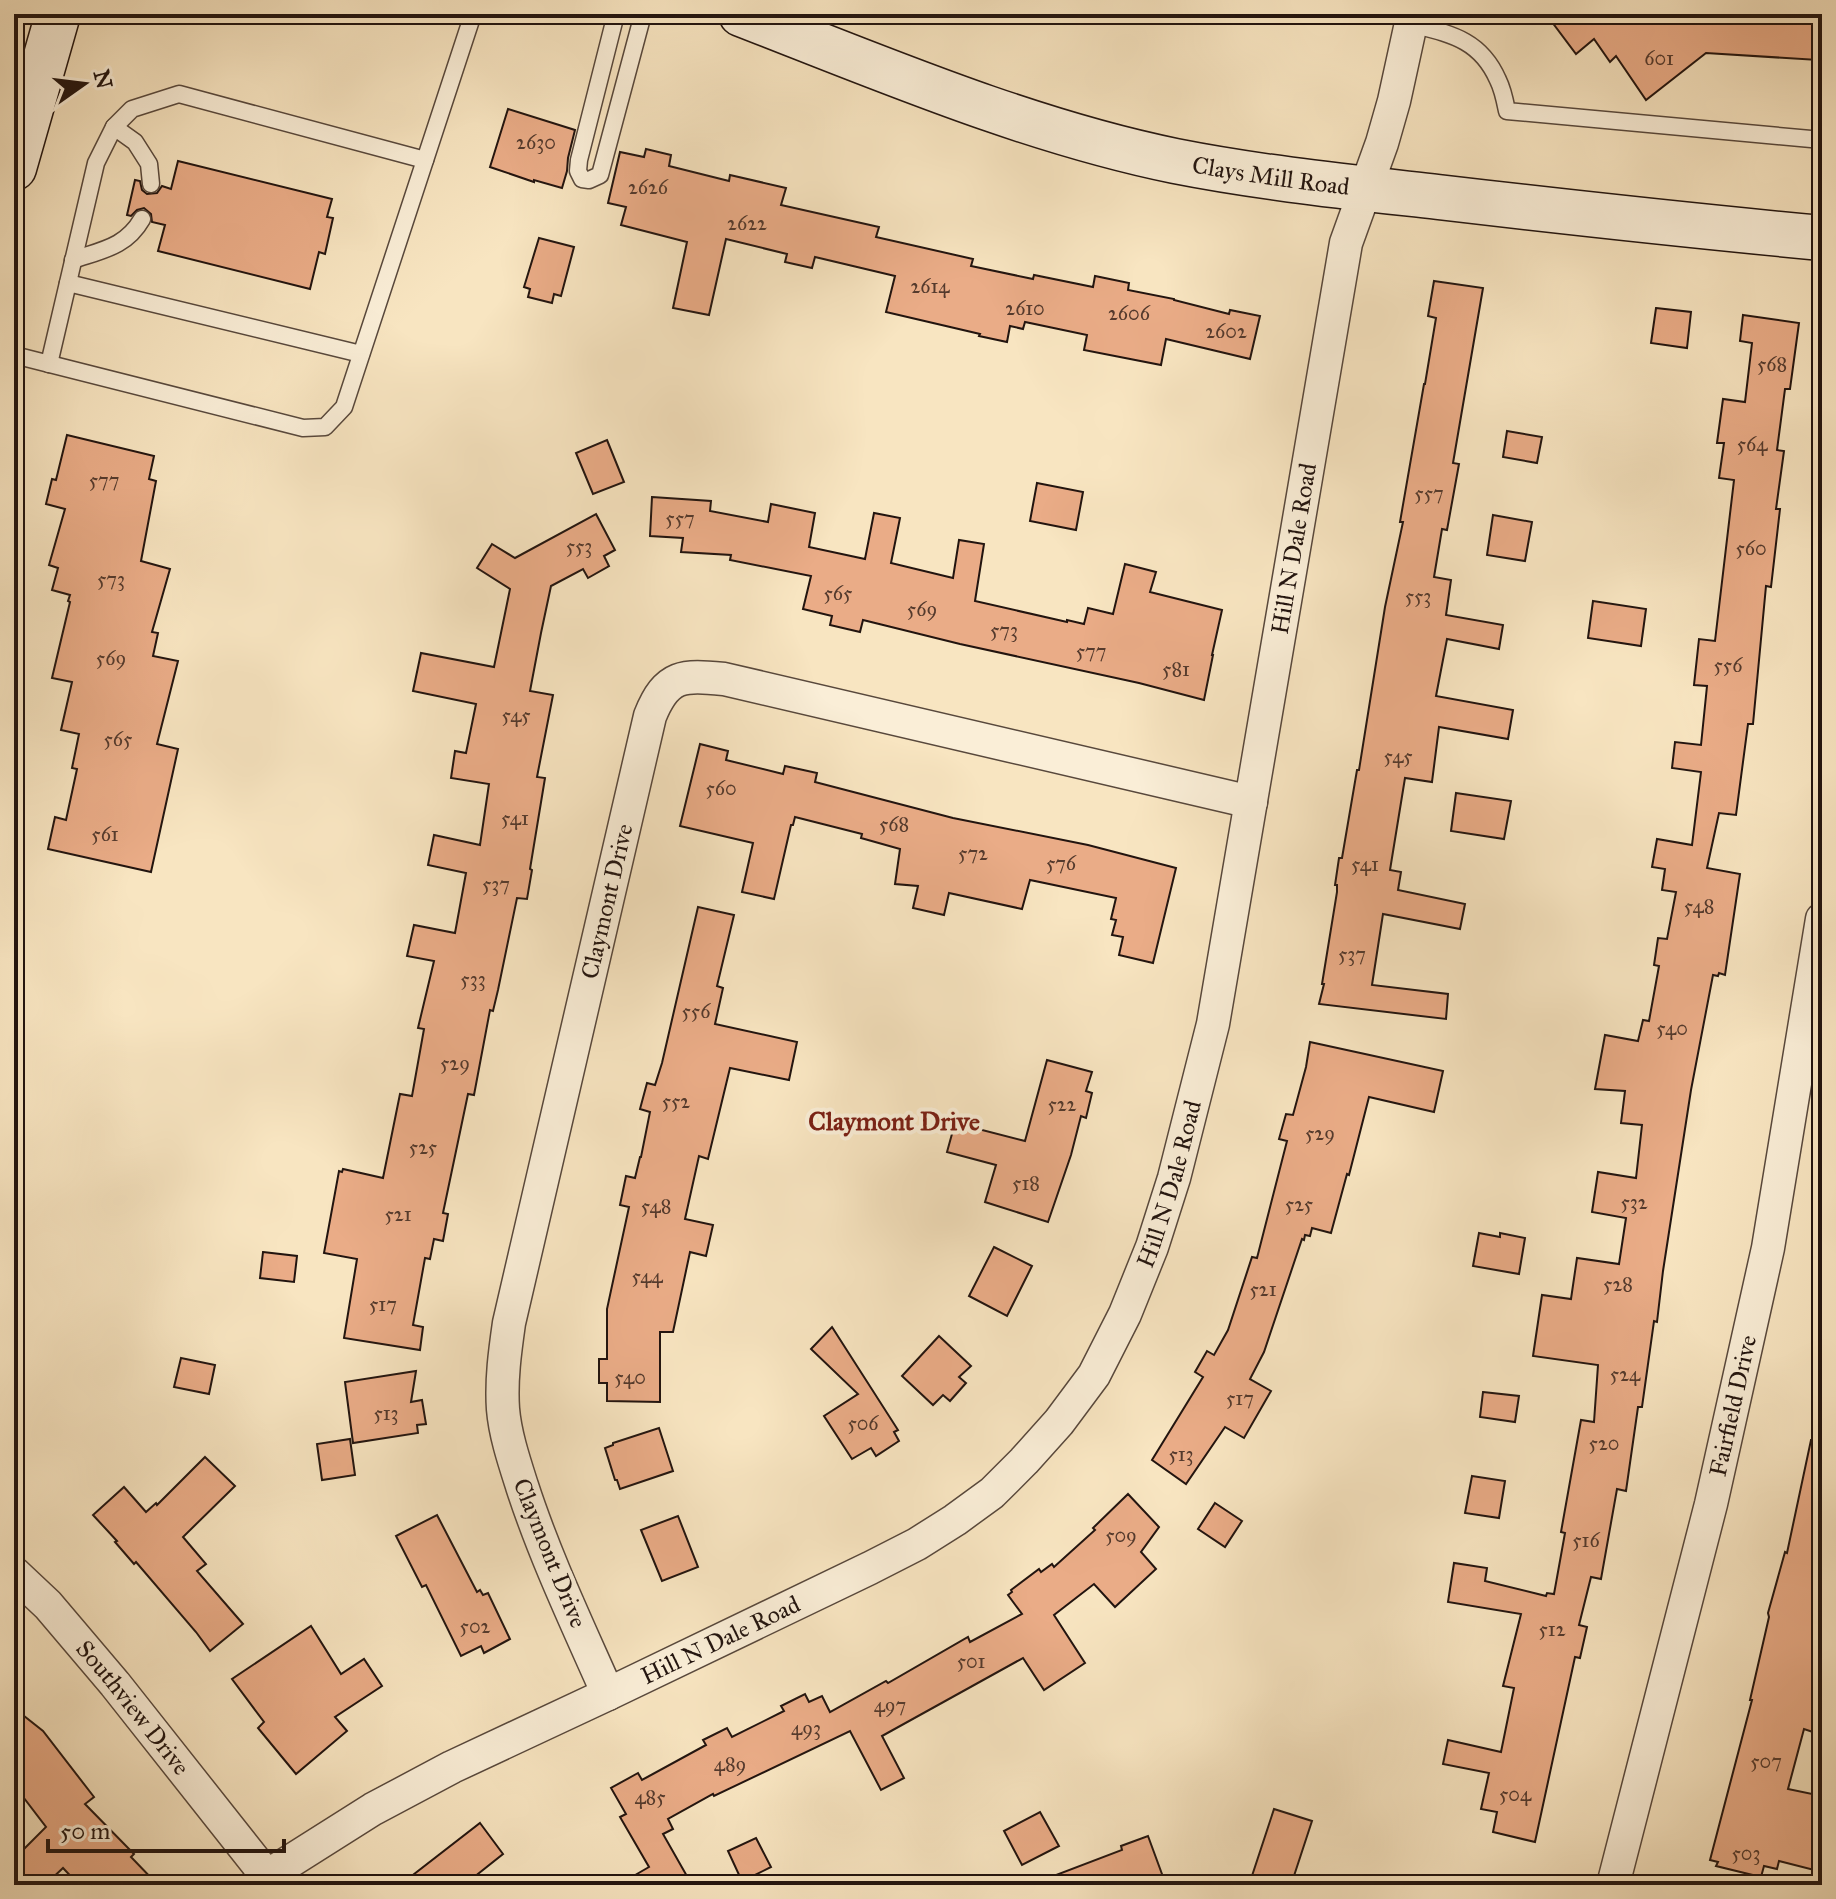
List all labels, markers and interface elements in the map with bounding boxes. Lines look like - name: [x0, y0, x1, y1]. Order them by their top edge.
- north arrow: [44, 44, 124, 124]
- house number: 601: [1644, 46, 1674, 70]
- text: N: [88, 67, 118, 92]
- house number: 2630: [516, 130, 556, 154]
- street label: Clays Mill Road: [1190, 150, 1351, 202]
- house number: 2626: [628, 175, 669, 199]
- house number: 2622: [727, 211, 767, 235]
- house number: 2614: [910, 274, 950, 298]
- house number: 2610: [1005, 296, 1045, 320]
- house number: 2606: [1108, 301, 1151, 325]
- house number: 2602: [1205, 319, 1247, 343]
- house number: 568: [1757, 352, 1787, 376]
- house number: 564: [1737, 432, 1768, 456]
- street label: Hill N Dale Road: [1265, 461, 1323, 636]
- house number: 577: [89, 468, 119, 492]
- house number: 557: [1414, 481, 1444, 505]
- house number: 557: [665, 506, 695, 530]
- house number: 553: [566, 534, 592, 558]
- house number: 560: [1735, 536, 1767, 560]
- house number: 573: [97, 567, 125, 591]
- house number: 565: [824, 581, 852, 605]
- house number: 553: [1405, 584, 1431, 608]
- house number: 569: [907, 597, 937, 621]
- house number: 573: [990, 618, 1018, 642]
- house number: 577: [1076, 639, 1106, 663]
- house number: 569: [96, 646, 126, 670]
- house number: 556: [1714, 653, 1743, 677]
- house number: 581: [1162, 657, 1190, 681]
- house number: 545: [501, 703, 531, 727]
- house number: 565: [104, 727, 132, 751]
- house number: 545: [1383, 744, 1413, 768]
- house number: 560: [705, 776, 737, 800]
- house number: 541: [501, 806, 529, 830]
- house number: 568: [879, 812, 909, 836]
- street label: Claymont Drive: [574, 821, 639, 982]
- house number: 561: [91, 822, 119, 846]
- house number: 572: [958, 841, 988, 865]
- house number: 576: [1046, 851, 1077, 875]
- house number: 541: [1351, 852, 1379, 876]
- house number: 537: [482, 872, 510, 896]
- house number: 548: [1684, 894, 1714, 918]
- house number: 537: [1338, 942, 1366, 966]
- house number: 533: [460, 967, 486, 991]
- house number: 556: [682, 999, 711, 1023]
- house number: 540: [1656, 1016, 1688, 1040]
- house number: 529: [440, 1051, 470, 1075]
- house number: 552: [662, 1089, 690, 1113]
- house number: 522: [1048, 1092, 1077, 1116]
- street label: Hill N Dale Road: [1130, 1097, 1208, 1272]
- district label: Claymont Drive: [808, 1105, 980, 1137]
- house number: 529: [1305, 1121, 1335, 1145]
- house number: 525: [409, 1135, 437, 1159]
- house number: 518: [1012, 1171, 1040, 1195]
- house number: 532: [1620, 1190, 1648, 1214]
- house number: 525: [1285, 1192, 1313, 1216]
- house number: 548: [641, 1194, 671, 1218]
- house number: 521: [384, 1202, 412, 1226]
- house number: 544: [631, 1264, 663, 1288]
- house number: 528: [1603, 1272, 1633, 1296]
- house number: 521: [1249, 1277, 1277, 1301]
- house number: 517: [369, 1292, 397, 1316]
- street label: Fairfield Drive: [1703, 1332, 1763, 1479]
- house number: 524: [1610, 1362, 1641, 1386]
- house number: 540: [614, 1365, 646, 1389]
- house number: 517: [1226, 1386, 1254, 1410]
- house number: 513: [373, 1401, 399, 1425]
- house number: 506: [847, 1411, 879, 1435]
- house number: 520: [1589, 1431, 1619, 1455]
- house number: 513: [1168, 1442, 1194, 1466]
- street label: Claymont Drive: [506, 1474, 594, 1632]
- house number: 509: [1105, 1523, 1137, 1547]
- house number: 516: [1572, 1528, 1600, 1552]
- street label: Hill N Dale Road: [636, 1589, 805, 1691]
- house number: 502: [460, 1614, 491, 1638]
- house number: 512: [1538, 1617, 1566, 1641]
- street label: Southview Drive: [69, 1634, 196, 1781]
- house number: 501: [957, 1649, 985, 1673]
- house number: 497: [874, 1693, 906, 1717]
- house number: 493: [791, 1716, 821, 1740]
- house number: 507: [1750, 1749, 1782, 1773]
- house number: 489: [714, 1752, 746, 1776]
- house number: 504: [1499, 1782, 1532, 1806]
- house number: 485: [634, 1785, 666, 1809]
- scale bar: [48, 1803, 284, 1853]
- text: 50 m: [60, 1816, 110, 1846]
- house number: 503: [1732, 1841, 1760, 1865]

